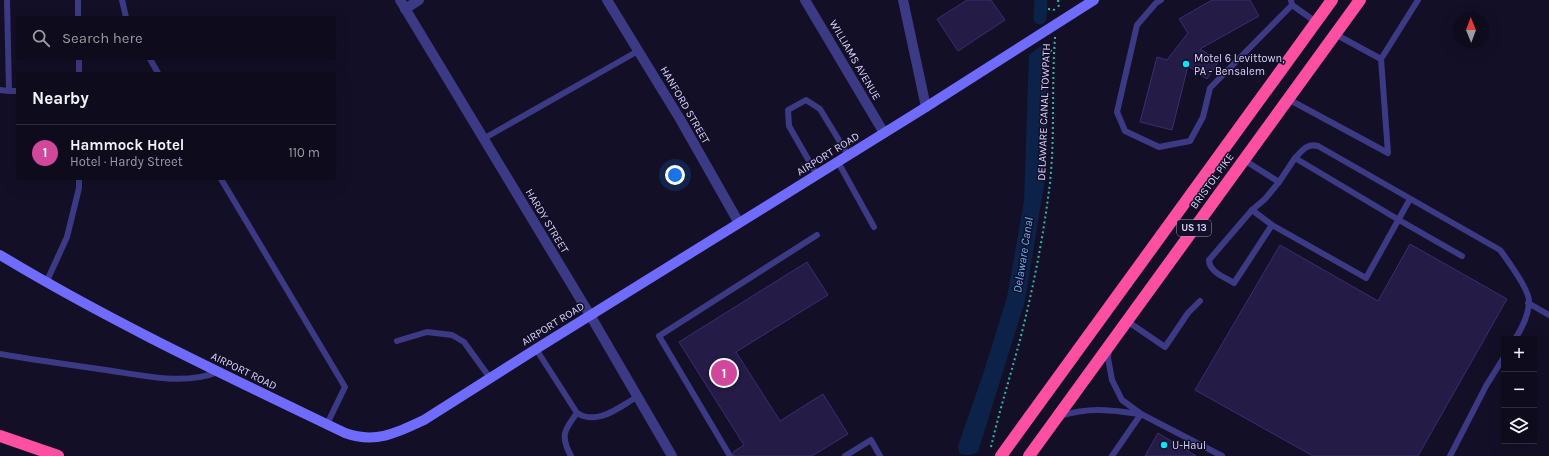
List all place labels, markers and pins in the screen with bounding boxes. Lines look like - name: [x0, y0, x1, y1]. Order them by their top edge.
- place label: Motel 6 Levittown, PA - Bensalem: [1194, 52, 1285, 78]
- marker: Motel 6 Levittown, PA - Bensalem: [1181, 59, 1191, 69]
- pin: 1: [711, 358, 737, 388]
- place label: U-Haul: [1172, 439, 1206, 452]
- marker: U-Haul: [1159, 440, 1169, 450]

